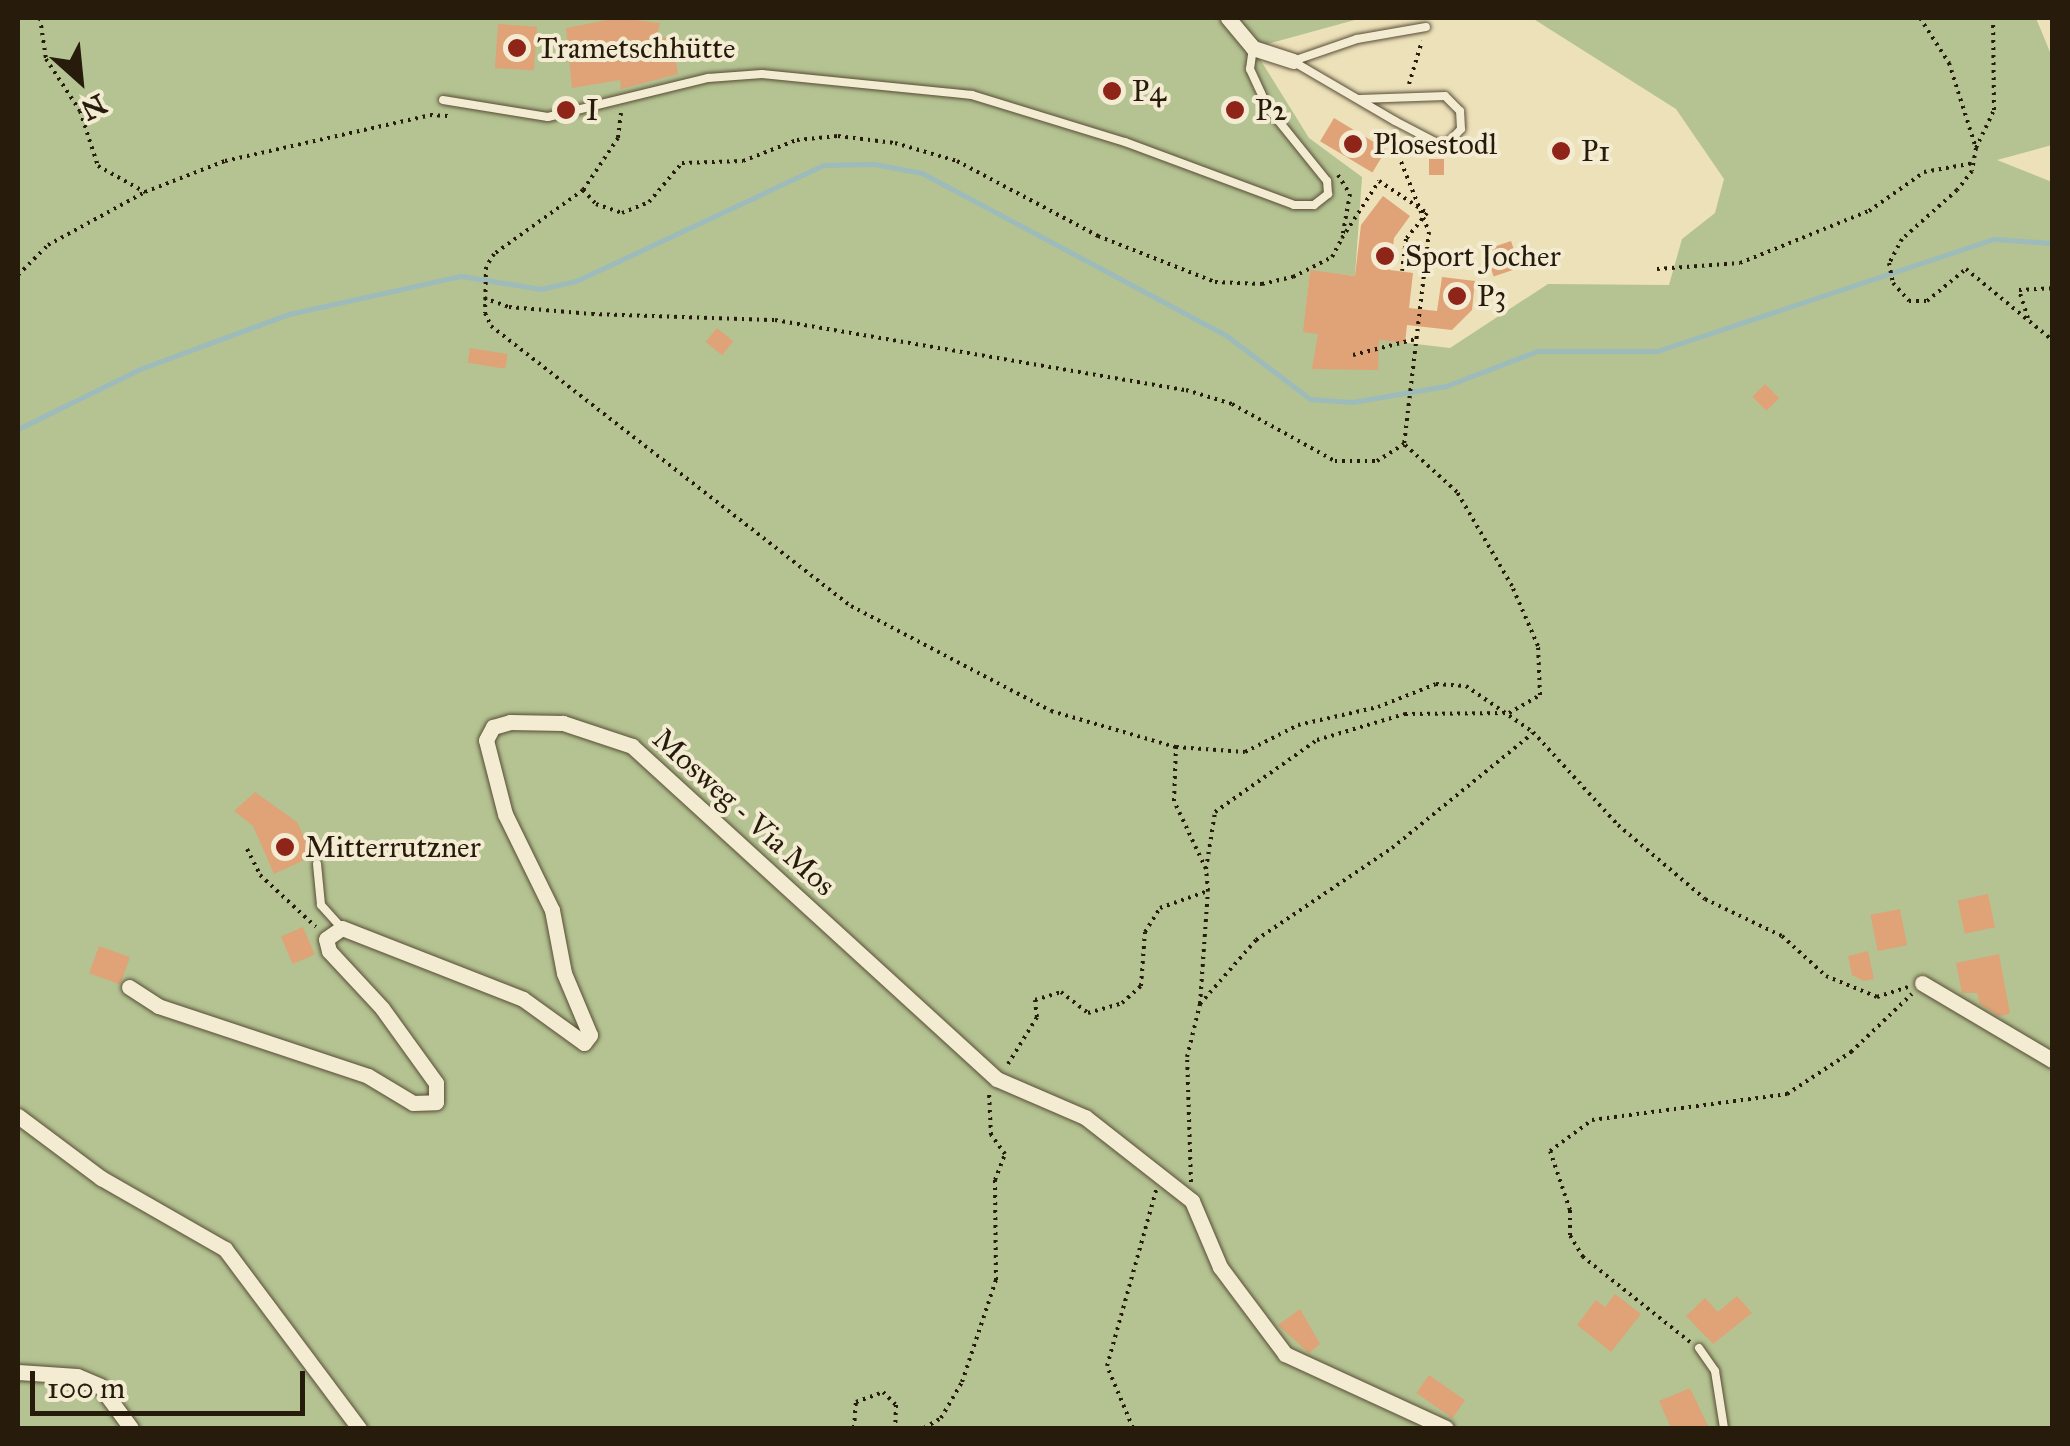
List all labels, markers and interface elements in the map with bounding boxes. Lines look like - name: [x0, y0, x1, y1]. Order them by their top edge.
- north arrow: [30, 30, 130, 130]
- place label: Trametschhütte: [537, 30, 735, 66]
- marker: Trametschhütte: [506, 37, 528, 59]
- place label: P4: [1132, 73, 1166, 109]
- marker: P4: [1101, 80, 1123, 102]
- text: N: [75, 86, 112, 128]
- place label: I: [586, 92, 599, 128]
- place label: P2: [1255, 92, 1287, 128]
- marker: I: [555, 99, 577, 121]
- marker: P2: [1224, 99, 1246, 121]
- place label: Plosestodl: [1373, 126, 1497, 162]
- marker: Plosestodl: [1342, 133, 1364, 155]
- place label: P1: [1581, 133, 1610, 169]
- marker: P1: [1550, 140, 1572, 162]
- place label: Sport Jocher: [1405, 238, 1561, 274]
- marker: Sport Jocher: [1374, 245, 1396, 267]
- place label: P3: [1477, 278, 1506, 314]
- marker: P3: [1446, 285, 1468, 307]
- street label: Mosweg - Via Mos: [645, 721, 843, 903]
- place label: Mitterrutzner: [305, 829, 481, 865]
- marker: Mitterrutzner: [274, 836, 296, 858]
- scale bar: [35, 1351, 310, 1413]
- text: 100 m: [47, 1370, 125, 1406]

